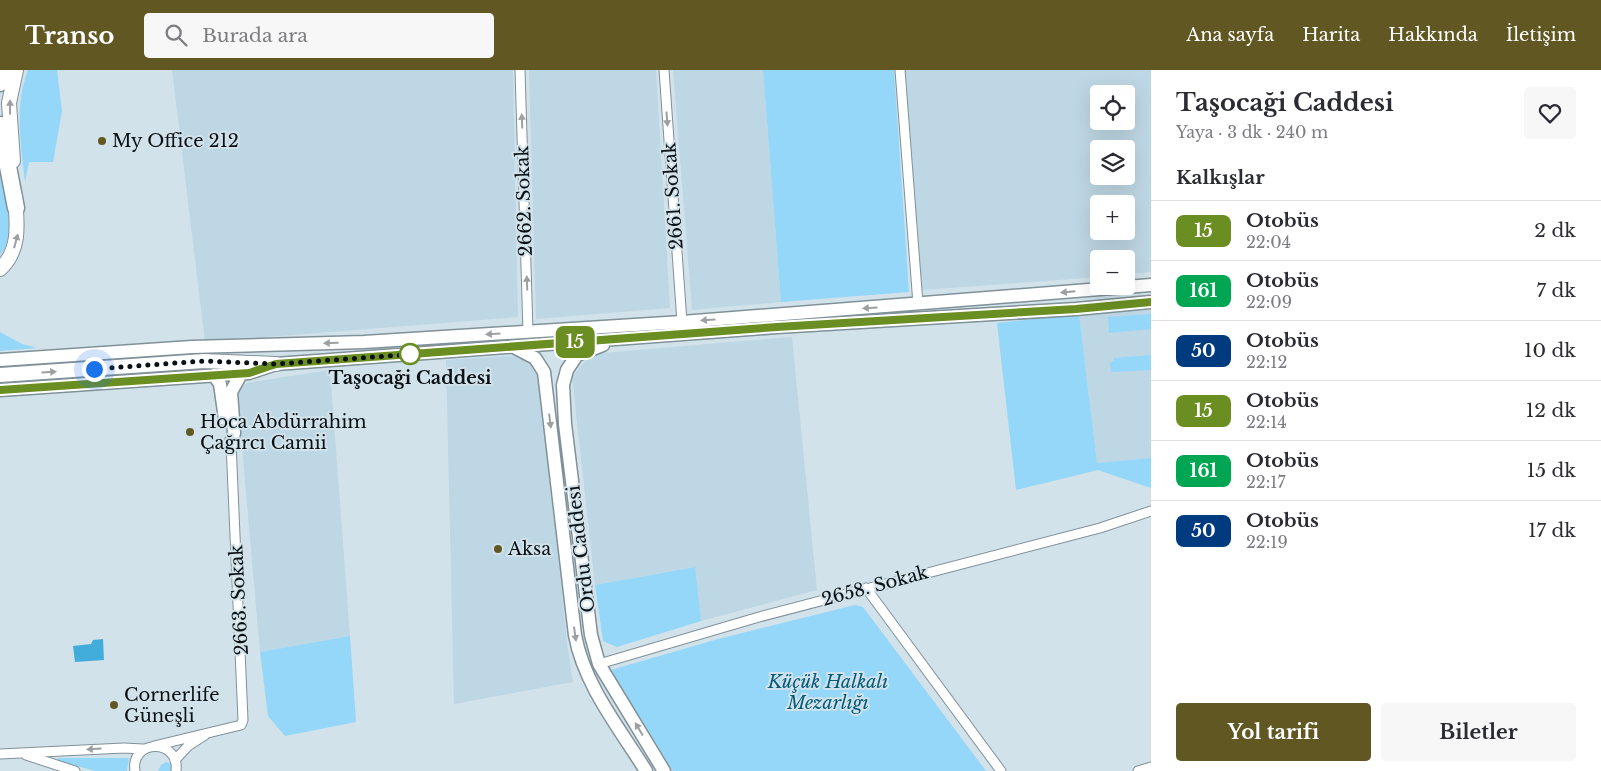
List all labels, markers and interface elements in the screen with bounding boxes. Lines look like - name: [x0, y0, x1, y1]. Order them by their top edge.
- search box: [144, 13, 494, 58]
- text: Transo: [25, 21, 114, 50]
- icon: search: [162, 21, 190, 49]
- text: Burada ara: [202, 24, 308, 47]
- text: Ana sayfa: [1186, 24, 1274, 46]
- text: Harita: [1302, 24, 1360, 46]
- text: Hakkında: [1388, 24, 1478, 46]
- text: İletişim: [1506, 24, 1576, 46]
- map controls: [1090, 85, 1135, 295]
- button: locate: [1090, 85, 1135, 130]
- button: heart: [1524, 87, 1576, 139]
- text: Taşocaği Caddesi: [1176, 88, 1394, 117]
- one-way arrow: [6, 99, 14, 115]
- one-way arrow: [664, 111, 672, 127]
- one-way arrow: [517, 113, 525, 129]
- text: Yaya · 3 dk · 240 m: [1176, 122, 1328, 142]
- place label: My Office 212: [112, 130, 239, 152]
- marker: My Office 212: [96, 135, 108, 147]
- button: layers: [1090, 140, 1135, 185]
- street label: 2661. Sokak: [658, 141, 688, 251]
- street label: 2662. Sokak: [511, 145, 537, 257]
- text: Kalkışlar: [1176, 166, 1265, 189]
- button: +: [1090, 195, 1135, 240]
- text: Otobüs: [1246, 209, 1319, 232]
- text: 2 dk: [1534, 219, 1576, 242]
- text: 15: [1194, 220, 1213, 242]
- text: 22:04: [1246, 232, 1291, 252]
- one-way arrow: [12, 233, 20, 248]
- button: −: [1090, 250, 1135, 295]
- text: Otobüs: [1246, 269, 1319, 292]
- one-way arrow: [522, 275, 530, 291]
- text: 7 dk: [1536, 279, 1576, 302]
- text: 161: [1190, 280, 1217, 302]
- one-way arrow: [1059, 288, 1075, 296]
- text: 22:09: [1246, 292, 1292, 312]
- one-way arrow: [861, 304, 877, 312]
- one-way arrow: [699, 317, 715, 325]
- line badge: 15: [552, 326, 598, 358]
- text: Otobüs: [1246, 329, 1319, 352]
- one-way arrow: [485, 331, 501, 339]
- text: 15: [566, 331, 584, 353]
- one-way arrow: [323, 339, 339, 347]
- text: 10 dk: [1524, 339, 1576, 362]
- text: 50: [1191, 340, 1216, 362]
- marker: Taşocaği Caddesi: [399, 343, 421, 365]
- text: 22:12: [1246, 352, 1287, 372]
- your location: [82, 357, 107, 382]
- place label: Taşocaği Caddesi: [328, 367, 492, 389]
- one-way arrow: [41, 368, 57, 376]
- text: Otobüs: [1246, 389, 1319, 412]
- text: 12 dk: [1526, 399, 1576, 422]
- text: 15: [1194, 400, 1213, 422]
- place label: Hoca Abdürrahim Çağırcı Camii: [200, 411, 367, 454]
- text: 22:14: [1246, 412, 1287, 432]
- one-way arrow: [546, 413, 554, 429]
- marker: Hoca Abdürrahim Çağırcı Camii: [184, 426, 196, 438]
- text: Otobüs: [1246, 449, 1319, 472]
- text: 15 dk: [1527, 459, 1576, 482]
- text: 161: [1190, 460, 1217, 482]
- text: 22:17: [1246, 472, 1285, 492]
- street label: Ordu Caddesi: [562, 484, 600, 614]
- text: Otobüs: [1246, 509, 1319, 532]
- text: 17 dk: [1528, 519, 1576, 542]
- text: 50: [1191, 520, 1216, 542]
- text: 22:19: [1246, 532, 1288, 552]
- place label: Aksa: [507, 538, 551, 560]
- marker: Aksa: [492, 543, 504, 555]
- street label: 2663. Sokak: [225, 544, 253, 656]
- street label: 2658. Sokak: [819, 561, 931, 611]
- one-way arrow: [572, 627, 580, 643]
- park label: Küçük Halkalı Mezarlığı: [767, 671, 888, 714]
- place label: Cornerlife Güneşli: [124, 684, 220, 727]
- marker: Cornerlife Güneşli: [108, 699, 120, 711]
- button: Yol tarifi: [1176, 703, 1371, 761]
- button: Biletler: [1381, 703, 1576, 761]
- one-way arrow: [634, 723, 643, 736]
- one-way arrow: [86, 746, 102, 754]

